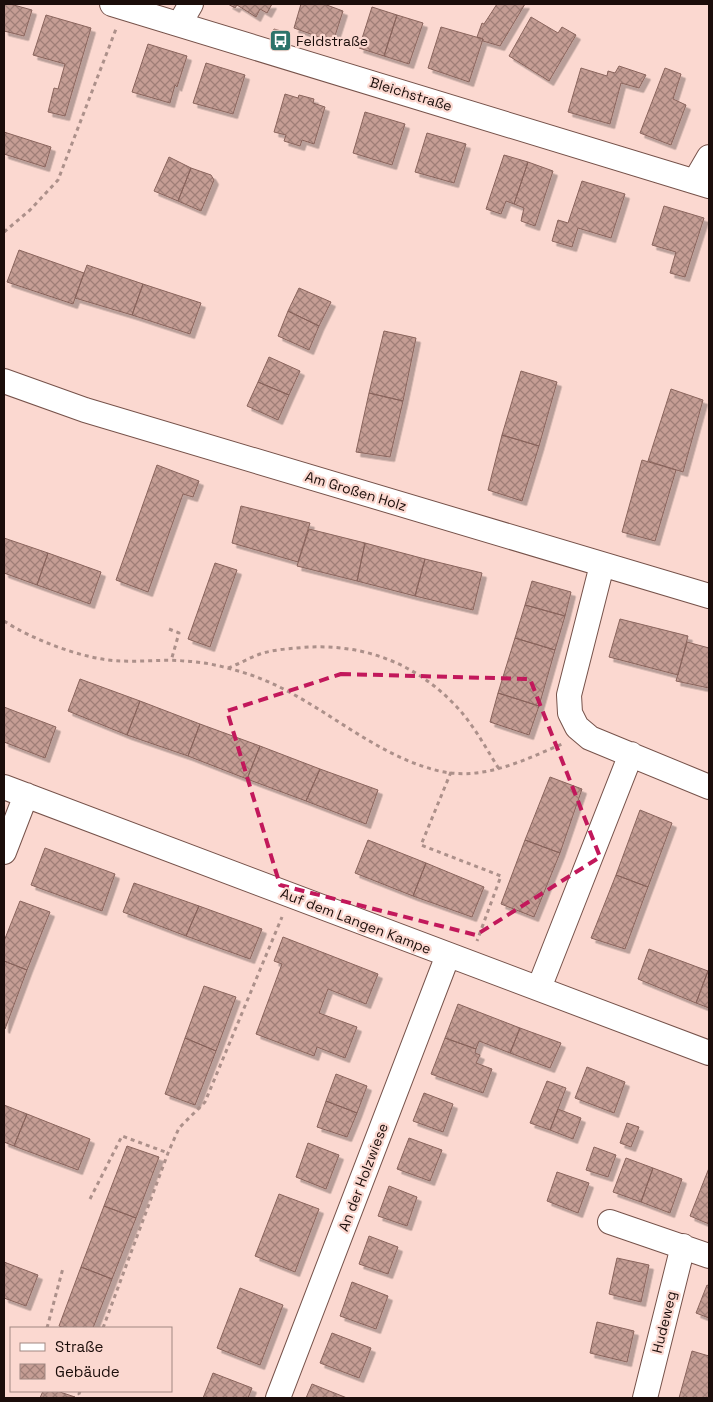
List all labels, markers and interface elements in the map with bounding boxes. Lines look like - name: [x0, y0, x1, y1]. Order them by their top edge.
- bus stop icon: Feldstraße: [268, 29, 292, 53]
- place label: Feldstraße: [296, 32, 368, 50]
- street label: Bleichstraße: [368, 73, 454, 115]
- street label: Am Großen Holz: [303, 467, 409, 515]
- street label: Auf dem Langen Kampe: [278, 884, 434, 958]
- street label: An der Holzwiese: [334, 1120, 392, 1234]
- street label: Hudeweg: [648, 1289, 680, 1355]
- legend: [10, 1327, 172, 1392]
- text: Straße: [55, 1337, 104, 1356]
- text: Gebäude: [55, 1362, 120, 1381]

